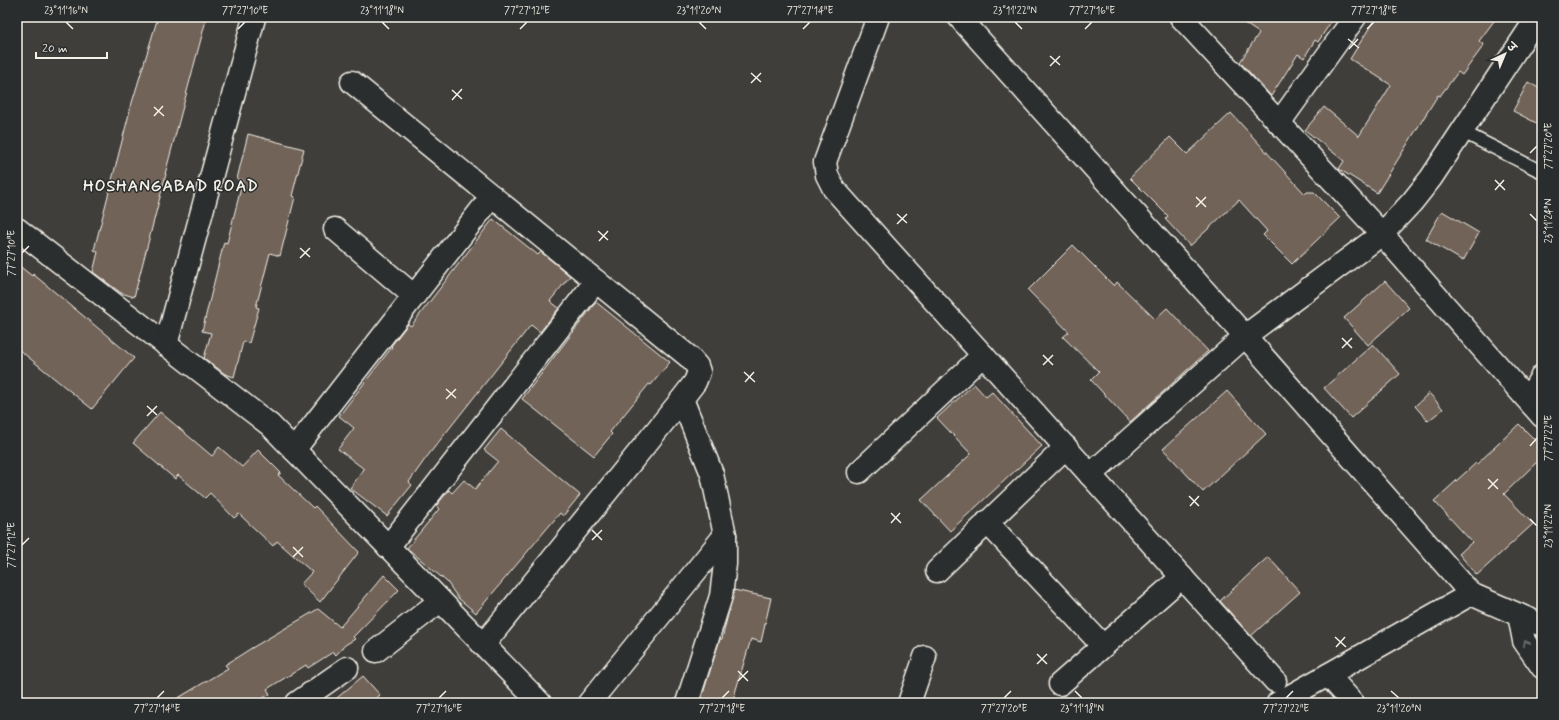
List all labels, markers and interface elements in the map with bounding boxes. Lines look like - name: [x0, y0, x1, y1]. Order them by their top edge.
- text: 23°11'16"N: [44, 4, 88, 18]
- text: 77°27'10"E: [222, 4, 268, 18]
- text: 23°11'18"N: [360, 4, 404, 18]
- text: 77°27'12"E: [504, 4, 550, 18]
- text: 23°11'20"N: [677, 4, 721, 18]
- text: 77°27'14"E: [787, 4, 833, 18]
- text: 23°11'22"N: [993, 4, 1037, 18]
- text: 77°27'16"E: [1069, 4, 1115, 18]
- text: 77°27'18"E: [1351, 4, 1397, 18]
- scale bar: [36, 34, 107, 60]
- north arrow: [1485, 34, 1525, 74]
- text: उ: [1503, 39, 1520, 56]
- text: 20 m: [42, 41, 68, 57]
- text: 77°27'20"E: [1542, 123, 1556, 169]
- district label: HOSHANGABAD ROAD: [83, 176, 259, 197]
- text: 23°11'24"N: [1542, 198, 1556, 243]
- text: 77°27'10"E: [5, 230, 19, 276]
- text: 77°27'22"E: [1542, 415, 1556, 461]
- text: 23°11'22"N: [1542, 504, 1556, 548]
- text: 77°27'12"E: [5, 522, 19, 568]
- one-way arrow: [1523, 640, 1531, 647]
- text: 77°27'14"E: [134, 702, 180, 716]
- text: 77°27'16"E: [416, 702, 462, 716]
- text: 77°27'18"E: [699, 702, 745, 716]
- text: 77°27'20"E: [981, 702, 1027, 716]
- text: 23°11'18"N: [1060, 702, 1104, 716]
- text: 77°27'22"E: [1263, 702, 1309, 716]
- text: 23°11'20"N: [1377, 702, 1421, 716]

